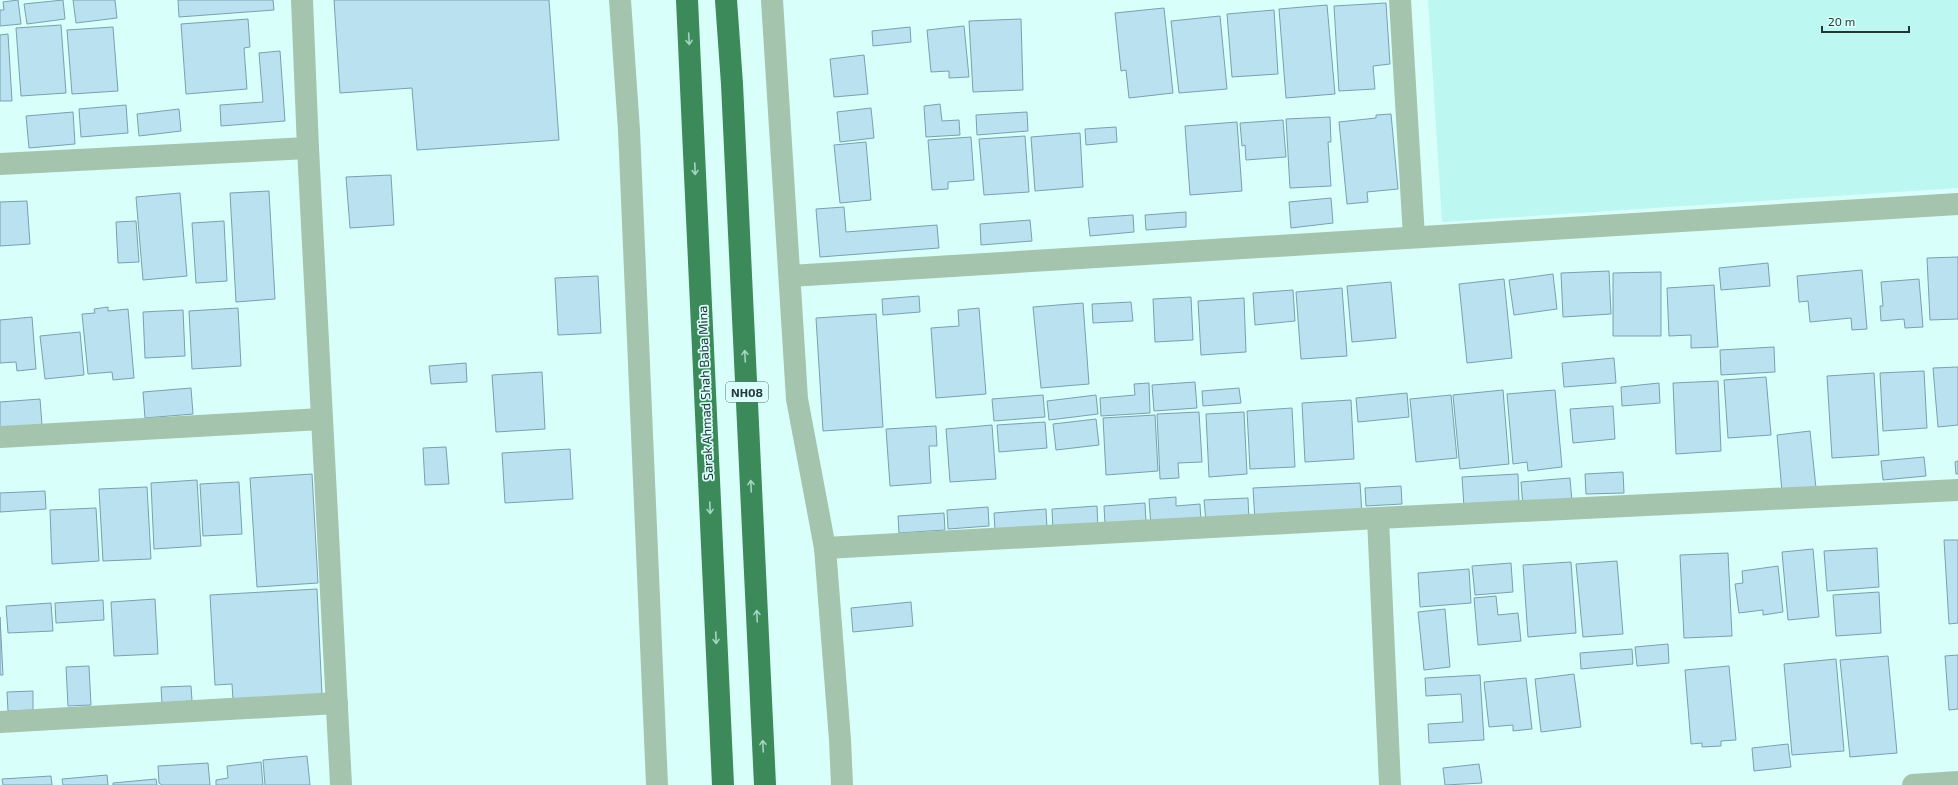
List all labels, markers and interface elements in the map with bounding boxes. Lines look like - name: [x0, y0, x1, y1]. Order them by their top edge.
- scale bar: [1822, 8, 1909, 34]
- text: 20 m: [1828, 14, 1855, 28]
- one-way arrow: [685, 32, 692, 45]
- one-way arrow: [691, 162, 699, 175]
- street label: Sarak Ahmad Shah Baba Mina: [694, 305, 716, 481]
- one-way arrow: [741, 350, 749, 363]
- road number: NH08: [726, 382, 768, 402]
- one-way arrow: [747, 480, 755, 493]
- one-way arrow: [706, 501, 714, 514]
- one-way arrow: [754, 610, 761, 623]
- one-way arrow: [712, 631, 719, 644]
- one-way arrow: [760, 740, 767, 753]

